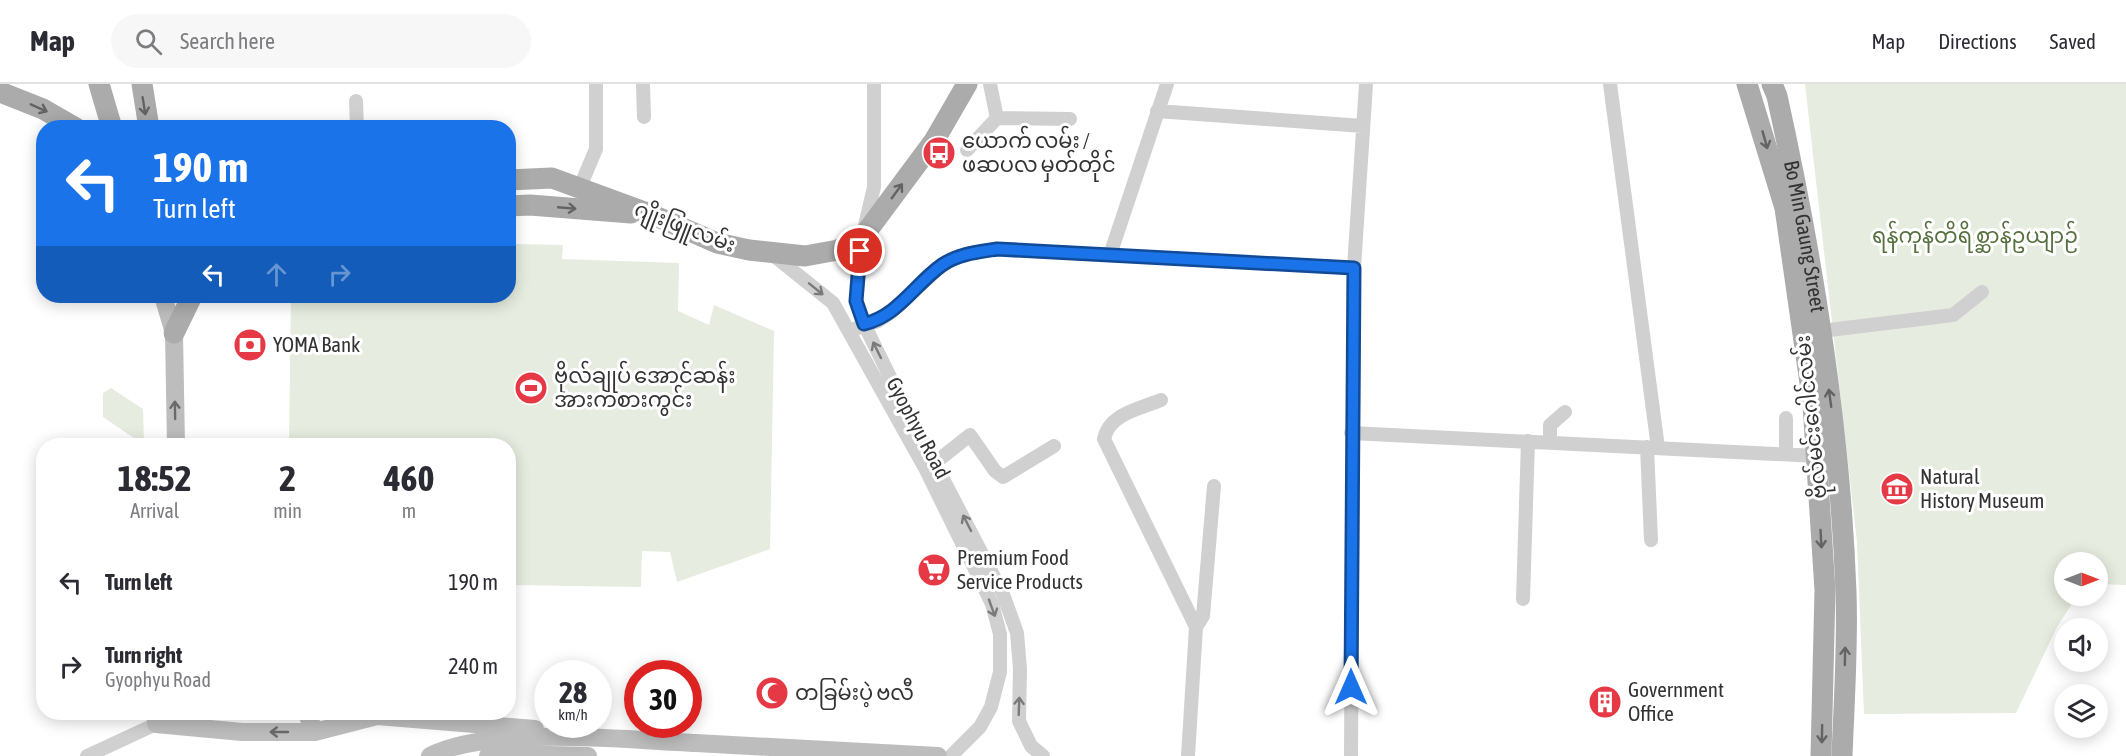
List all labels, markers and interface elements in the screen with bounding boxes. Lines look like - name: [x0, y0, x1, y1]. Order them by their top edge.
- search box: [111, 14, 531, 68]
- text: Map: [30, 25, 75, 57]
- icon: search: [132, 25, 165, 58]
- text: Search here: [180, 28, 275, 54]
- text: Map: [1871, 29, 1905, 53]
- text: Directions: [1938, 29, 2017, 53]
- text: Saved: [2050, 29, 2096, 53]
- one-way arrow: [139, 96, 150, 115]
- one-way arrow: [29, 103, 47, 114]
- place label: ယောက် လမ်း / ဖဆပလ မှတ်တိုင်: [962, 125, 1116, 182]
- one-way arrow: [1759, 130, 1771, 149]
- bus stop icon: ယောက် လမ်း / ဖဆပလ မှတ်တိုင်: [921, 135, 957, 171]
- text: 190 m: [153, 143, 248, 191]
- icon: left: [54, 144, 132, 222]
- street label: Bo Min Gaung Street: [1780, 158, 1831, 314]
- one-way arrow: [891, 183, 903, 199]
- text: Turn left: [153, 193, 236, 224]
- street label: ဂျိုးဖြူလမ်း: [629, 193, 740, 263]
- one-way arrow: [556, 203, 576, 214]
- park label: ရန်ကုန်တိရိစ္ဆာန်ဥယျာဉ်: [1872, 220, 2078, 254]
- pin: [834, 225, 885, 276]
- icon: arrive: [843, 234, 876, 267]
- icon: left: [197, 258, 230, 291]
- icon: ahead: [260, 258, 293, 291]
- icon: right: [323, 258, 356, 291]
- one-way arrow: [807, 282, 823, 295]
- bank icon: YOMA Bank: [232, 327, 268, 363]
- place label: YOMA Bank: [273, 332, 360, 356]
- street label: ဗိုလ်မင်းဂေါင်လမ်း: [1786, 334, 1836, 500]
- one-way arrow: [870, 341, 882, 359]
- place label: ဗိုလ်ချုပ် အောင်ဆန်း အားကစားကွင်း: [554, 360, 736, 416]
- sports icon: ဗိုလ်ချုပ် အောင်ဆန်း အားကစားကွင်း: [513, 370, 549, 406]
- street label: Gyophyu Road: [882, 373, 956, 482]
- one-way arrow: [1825, 389, 1836, 409]
- one-way arrow: [169, 400, 181, 420]
- text: 18:52: [118, 457, 192, 499]
- text: 2: [279, 457, 296, 499]
- text: 460: [384, 457, 434, 499]
- place label: Natural History Museum: [1920, 464, 2044, 512]
- museum icon: Natural History Museum: [1879, 471, 1915, 507]
- text: Arrival: [130, 499, 179, 522]
- text: min: [273, 499, 302, 522]
- text: m: [402, 499, 416, 522]
- one-way arrow: [961, 514, 972, 532]
- one-way arrow: [1816, 529, 1827, 549]
- place label: Premium Food Service Products: [957, 545, 1083, 593]
- supermarket icon: Premium Food Service Products: [916, 552, 952, 588]
- north arrow: [2054, 552, 2108, 606]
- map controls: [2054, 552, 2108, 738]
- icon: left: [54, 566, 87, 599]
- text: Turn left: [105, 569, 172, 595]
- text: 190 m: [448, 569, 498, 595]
- one-way arrow: [987, 598, 998, 616]
- button: sound: [2054, 618, 2108, 672]
- text: Turn right: [105, 642, 182, 668]
- one-way arrow: [1839, 646, 1850, 666]
- icon: right: [54, 650, 87, 683]
- text: 240 m: [448, 653, 498, 679]
- position arrow: [1319, 655, 1383, 719]
- speed limit sign: 30: [624, 660, 702, 738]
- text: Gyophyu Road: [105, 668, 211, 691]
- text: 28: [559, 675, 587, 709]
- mosque icon: တခြမ်းပဲ့ ဗလီ: [754, 675, 790, 711]
- place label: တခြမ်းပဲ့ ဗလီ: [795, 677, 914, 710]
- place label: Government Office: [1628, 677, 1724, 725]
- building icon: Government Office: [1587, 684, 1623, 720]
- button: layers: [2054, 684, 2108, 738]
- one-way arrow: [1013, 697, 1025, 717]
- text: km/h: [558, 706, 588, 723]
- one-way arrow: [1816, 724, 1827, 744]
- one-way arrow: [269, 726, 289, 738]

